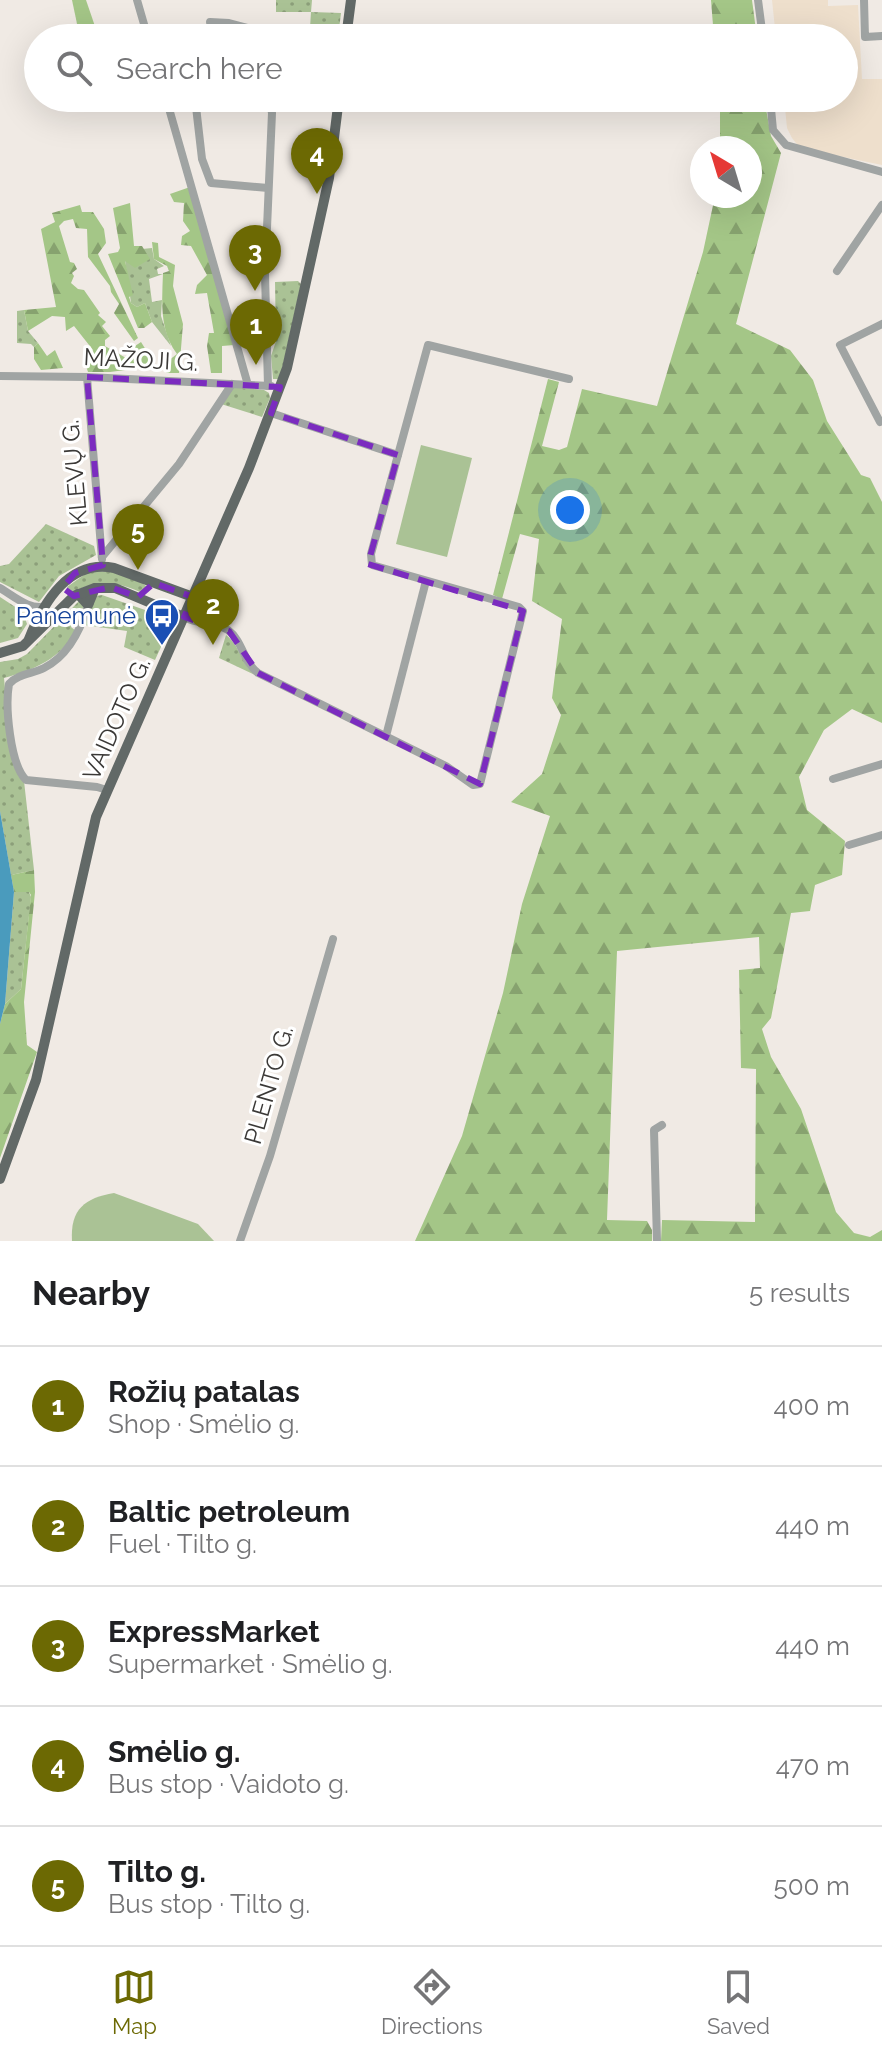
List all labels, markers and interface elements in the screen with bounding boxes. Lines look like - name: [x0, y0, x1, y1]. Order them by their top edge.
- search box: [24, 24, 858, 112]
- icon: search: [52, 46, 96, 90]
- text: Search here: [116, 51, 283, 86]
- pin: 4: [291, 128, 343, 194]
- north arrow: [690, 136, 762, 208]
- pin: 3: [229, 225, 281, 291]
- pin: 1: [230, 299, 282, 365]
- street label: MAŽOJI G.: [83, 342, 199, 377]
- street label: KLEVŲ G.: [55, 419, 94, 527]
- your location: [550, 490, 590, 530]
- pin: 5: [112, 504, 164, 570]
- pin: 2: [187, 579, 239, 645]
- bus stop icon: Panemunė: [143, 597, 181, 647]
- place label: Panemunė: [16, 601, 136, 630]
- street label: VAIDOTO G.: [77, 653, 157, 785]
- street label: PLENTO G.: [238, 1022, 299, 1147]
- text: Nearby: [32, 1273, 150, 1313]
- text: 5 results: [749, 1278, 850, 1308]
- text: Rožių patalas: [108, 1374, 300, 1409]
- text: 1: [52, 1391, 64, 1421]
- text: 400 m: [773, 1391, 850, 1421]
- text: Shop · Smėlio g.: [108, 1409, 299, 1439]
- text: Baltic petroleum: [108, 1494, 350, 1529]
- text: 2: [51, 1511, 65, 1541]
- text: 440 m: [775, 1511, 850, 1541]
- text: Fuel · Tilto g.: [108, 1529, 257, 1559]
- text: ExpressMarket: [108, 1614, 320, 1649]
- text: 3: [51, 1631, 65, 1661]
- text: 440 m: [775, 1631, 850, 1661]
- text: Supermarket · Smėlio g.: [108, 1649, 393, 1679]
- text: Smėlio g.: [108, 1734, 241, 1769]
- text: 4: [51, 1751, 65, 1781]
- text: 470 m: [776, 1751, 850, 1781]
- text: Bus stop · Vaidoto g.: [108, 1769, 349, 1799]
- text: Tilto g.: [108, 1854, 206, 1889]
- text: 5: [51, 1871, 65, 1901]
- text: 500 m: [773, 1871, 850, 1901]
- text: Bus stop · Tilto g.: [108, 1889, 310, 1919]
- tab: Map: [112, 1965, 157, 2039]
- tab: Directions: [381, 1965, 483, 2039]
- tab: Saved: [707, 1965, 770, 2039]

